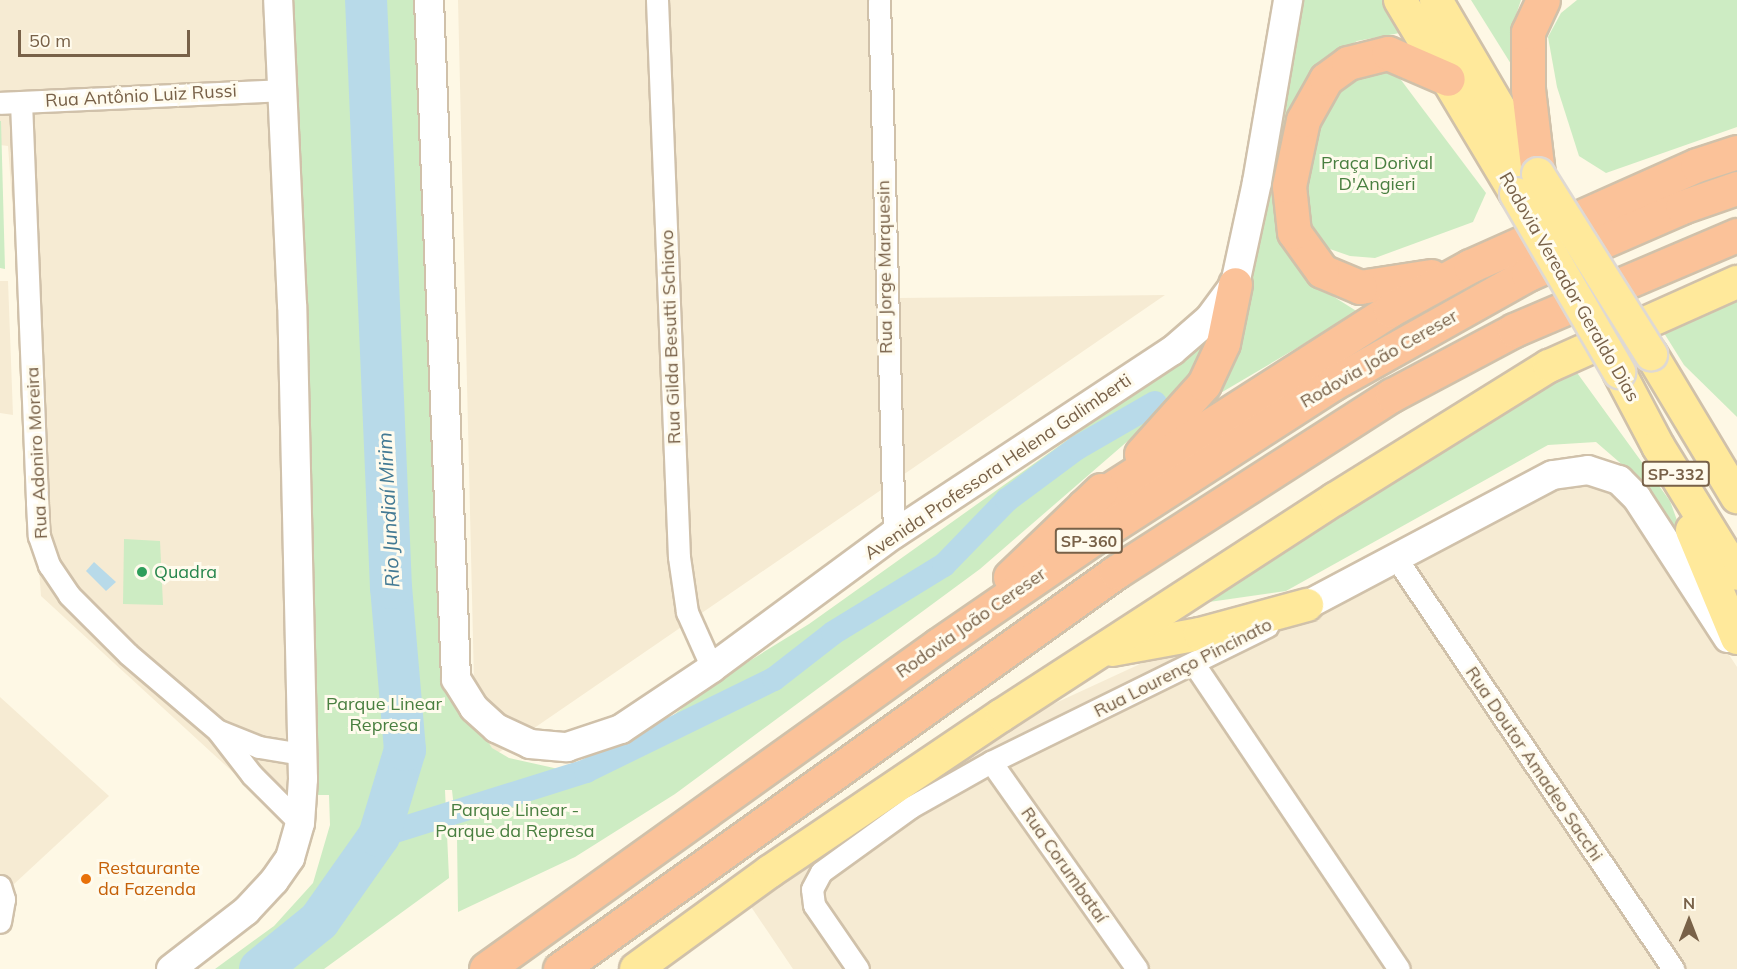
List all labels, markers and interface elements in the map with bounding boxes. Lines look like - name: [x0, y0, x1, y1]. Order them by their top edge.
- scale bar: [21, 18, 194, 56]
- text: 50 m: [29, 29, 71, 52]
- street label: Rua Antônio Luiz Russi: [45, 80, 237, 112]
- park label: Praça Dorival D'Angieri: [1321, 153, 1433, 195]
- street label: Rodovia Vereador Geraldo Dias: [1494, 169, 1644, 405]
- street label: Rua Jorge Marquesin: [873, 180, 897, 354]
- street label: Rua Gilda Besutti Schiavo: [656, 229, 686, 445]
- street label: Rodovia João Cereser: [1297, 305, 1461, 413]
- street label: Rua Adoniro Moreira: [22, 366, 52, 540]
- street label: Avenida Professora Helena Galimberti: [860, 369, 1136, 565]
- water label: Rio Jundiaí Mirim: [372, 432, 404, 588]
- road number: SP-332: [1642, 461, 1710, 487]
- road number: SP-360: [1054, 528, 1124, 554]
- place label: Quadra: [154, 561, 217, 583]
- street label: Rodovia João Cereser: [892, 563, 1050, 683]
- marker: Quadra: [135, 565, 149, 579]
- street label: Rua Lourenço Pincinato: [1090, 614, 1276, 722]
- street label: Rua Doutor Amadeo Sacchi: [1461, 663, 1607, 865]
- park label: Parque Linear Represa: [326, 694, 442, 736]
- park label: Parque Linear - Parque da Represa: [435, 800, 595, 842]
- street label: Rua Corumbataí: [1016, 803, 1112, 927]
- place label: Restaurante da Fazenda: [98, 858, 200, 900]
- marker: Restaurante da Fazenda: [79, 872, 93, 886]
- north arrow: [1659, 891, 1719, 951]
- text: N: [1683, 893, 1695, 913]

